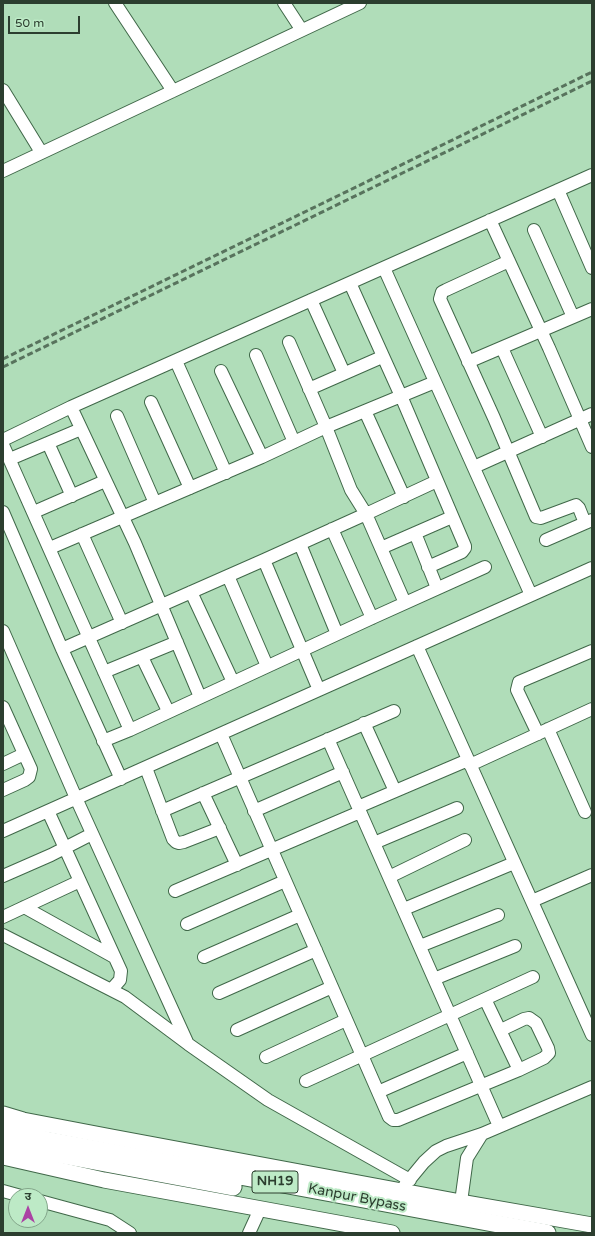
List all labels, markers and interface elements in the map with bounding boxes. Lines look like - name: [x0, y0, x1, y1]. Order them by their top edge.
- scale bar: [10, 8, 82, 34]
- text: 50 m: [15, 16, 44, 30]
- road number: NH19: [252, 1171, 298, 1193]
- street label: Kanpur Bypass: [307, 1180, 407, 1216]
- north arrow: [8, 1188, 48, 1228]
- text: उ: [25, 1190, 31, 1203]

